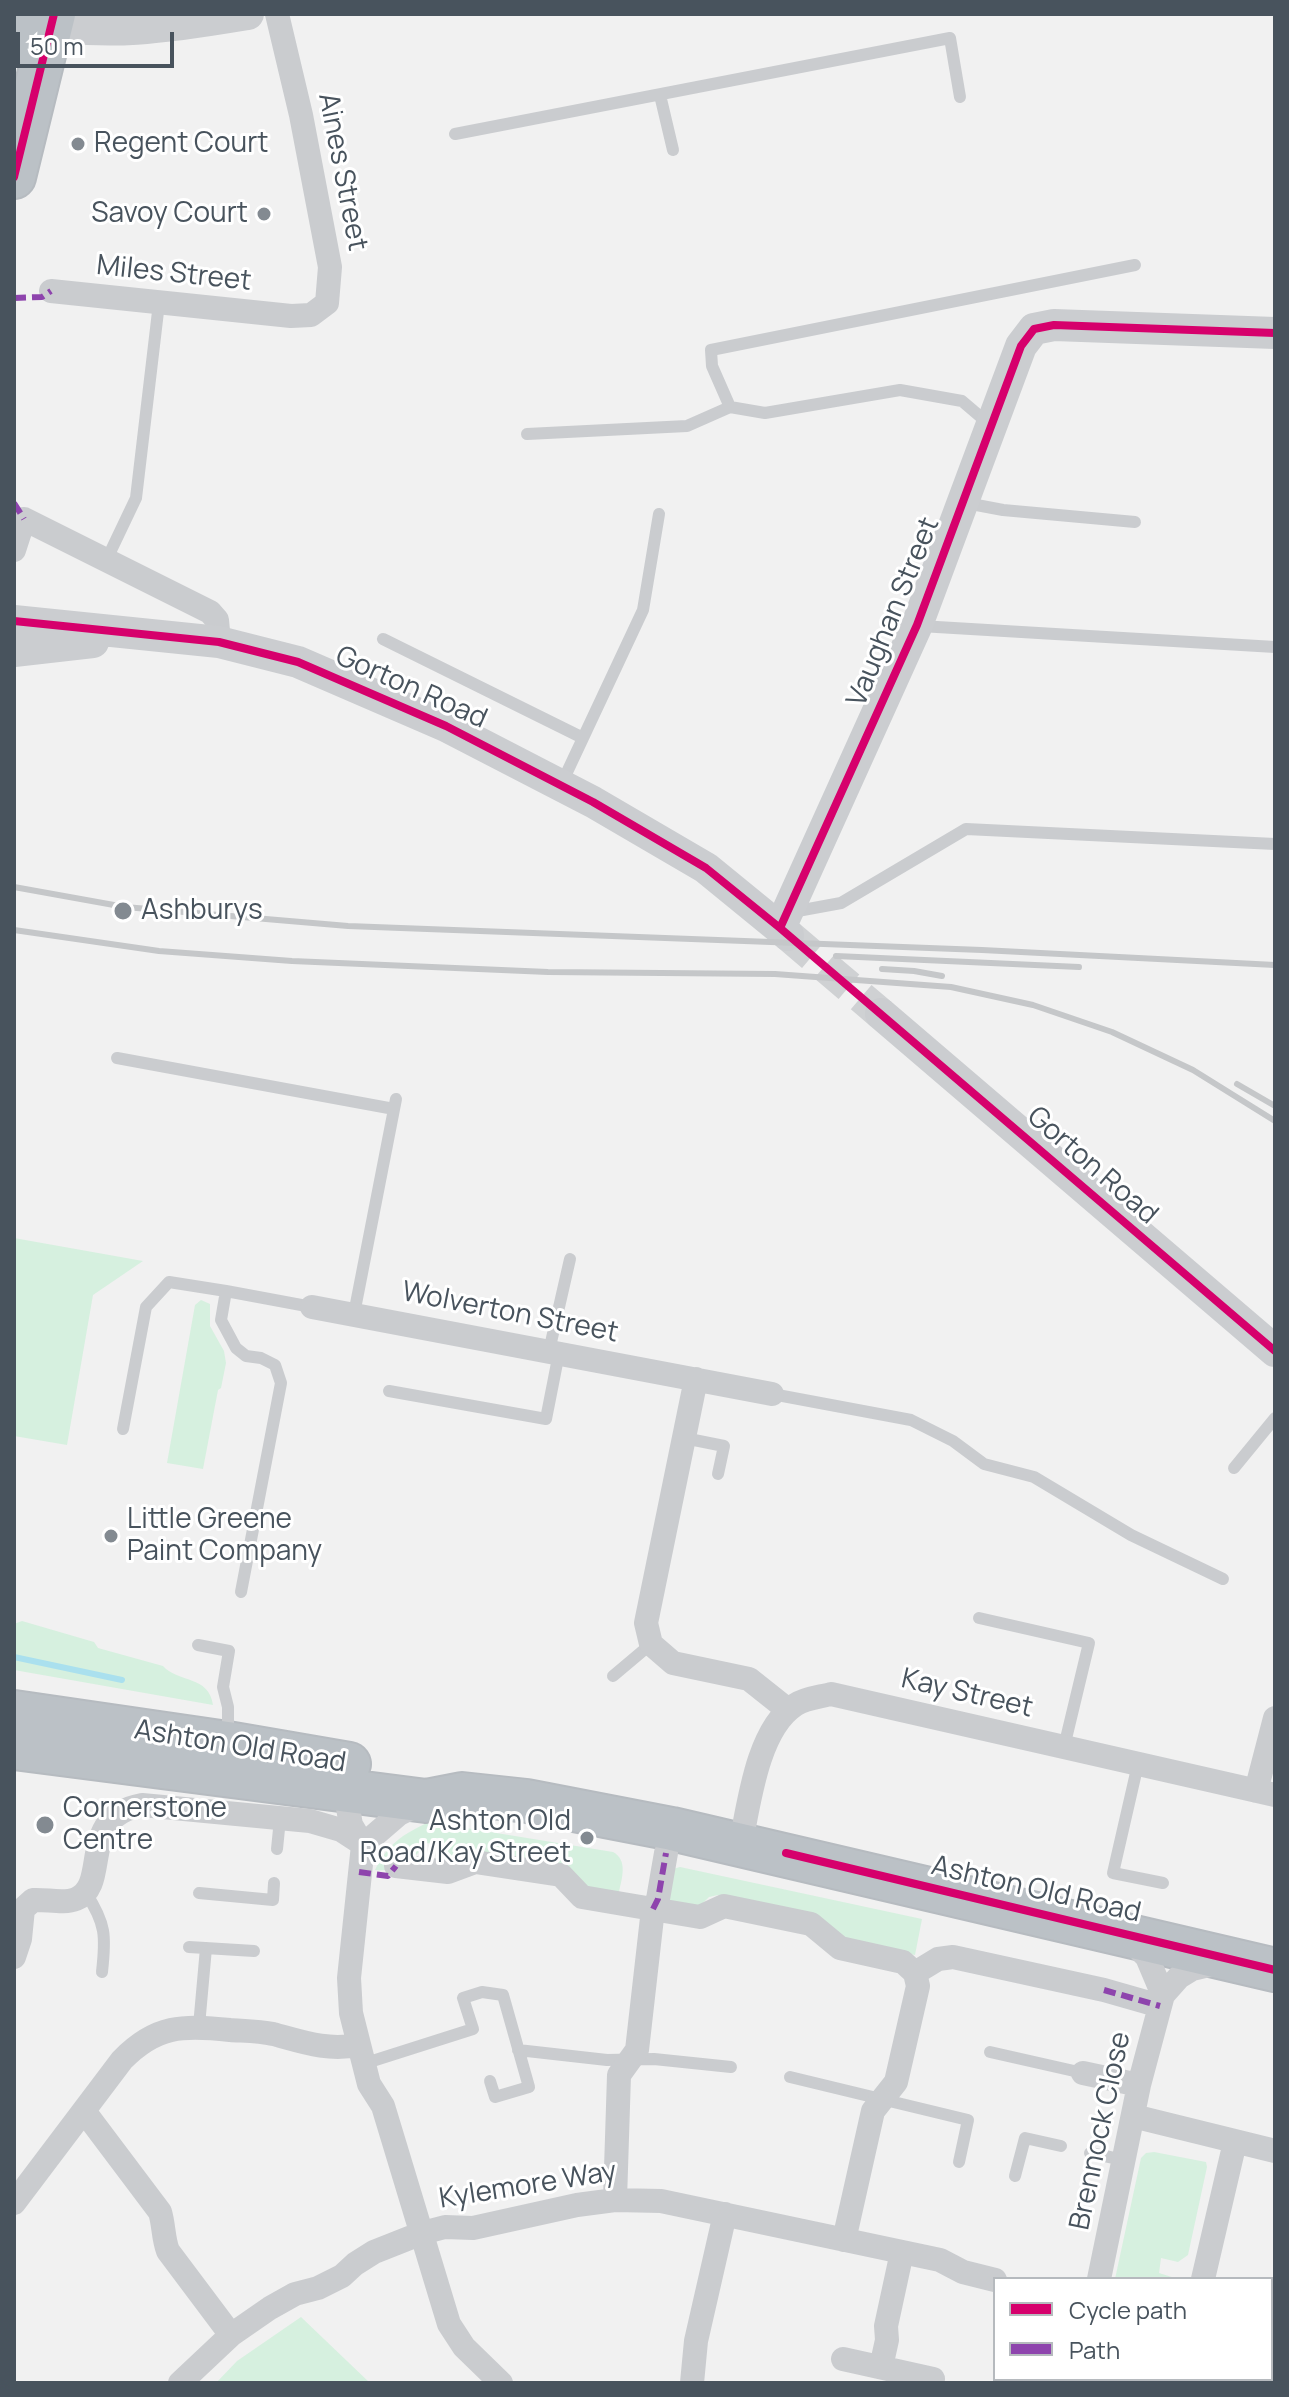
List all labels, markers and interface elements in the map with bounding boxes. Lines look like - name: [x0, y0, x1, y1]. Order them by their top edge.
- scale bar: [20, 16, 178, 66]
- text: 50 m: [30, 29, 84, 62]
- street label: Aines Street: [310, 90, 374, 254]
- place label: Regent Court: [94, 127, 269, 161]
- marker: Regent Court: [69, 135, 87, 153]
- place label: Savoy Court: [91, 197, 248, 231]
- marker: Savoy Court: [255, 205, 273, 223]
- street label: Miles Street: [95, 249, 253, 299]
- street label: Vaughan Street: [841, 512, 947, 712]
- street label: Gorton Road: [330, 640, 492, 736]
- place label: Ashburys: [141, 894, 263, 928]
- marker: Ashburys: [112, 900, 134, 922]
- street label: Gorton Road: [1020, 1100, 1164, 1232]
- street label: Wolverton Street: [399, 1276, 621, 1350]
- place label: Little Greene Paint Company: [127, 1503, 322, 1569]
- marker: Little Greene Paint Company: [102, 1527, 120, 1545]
- street label: Kay Street: [898, 1663, 1036, 1725]
- street label: Ashton Old Road: [132, 1714, 348, 1780]
- place label: Cornerstone Centre: [63, 1792, 227, 1858]
- place label: Ashton Old Road/Kay Street: [360, 1805, 571, 1871]
- marker: Cornerstone Centre: [34, 1814, 56, 1836]
- marker: Ashton Old Road/Kay Street: [578, 1829, 596, 1847]
- street label: Ashton Old Road: [928, 1850, 1144, 1930]
- street label: Brennock Close: [1064, 2029, 1138, 2233]
- street label: Kylemore Way: [437, 2155, 619, 2217]
- legend: [993, 2277, 1273, 2381]
- text: Cycle path: [1069, 2293, 1187, 2326]
- text: Path: [1069, 2333, 1120, 2366]

